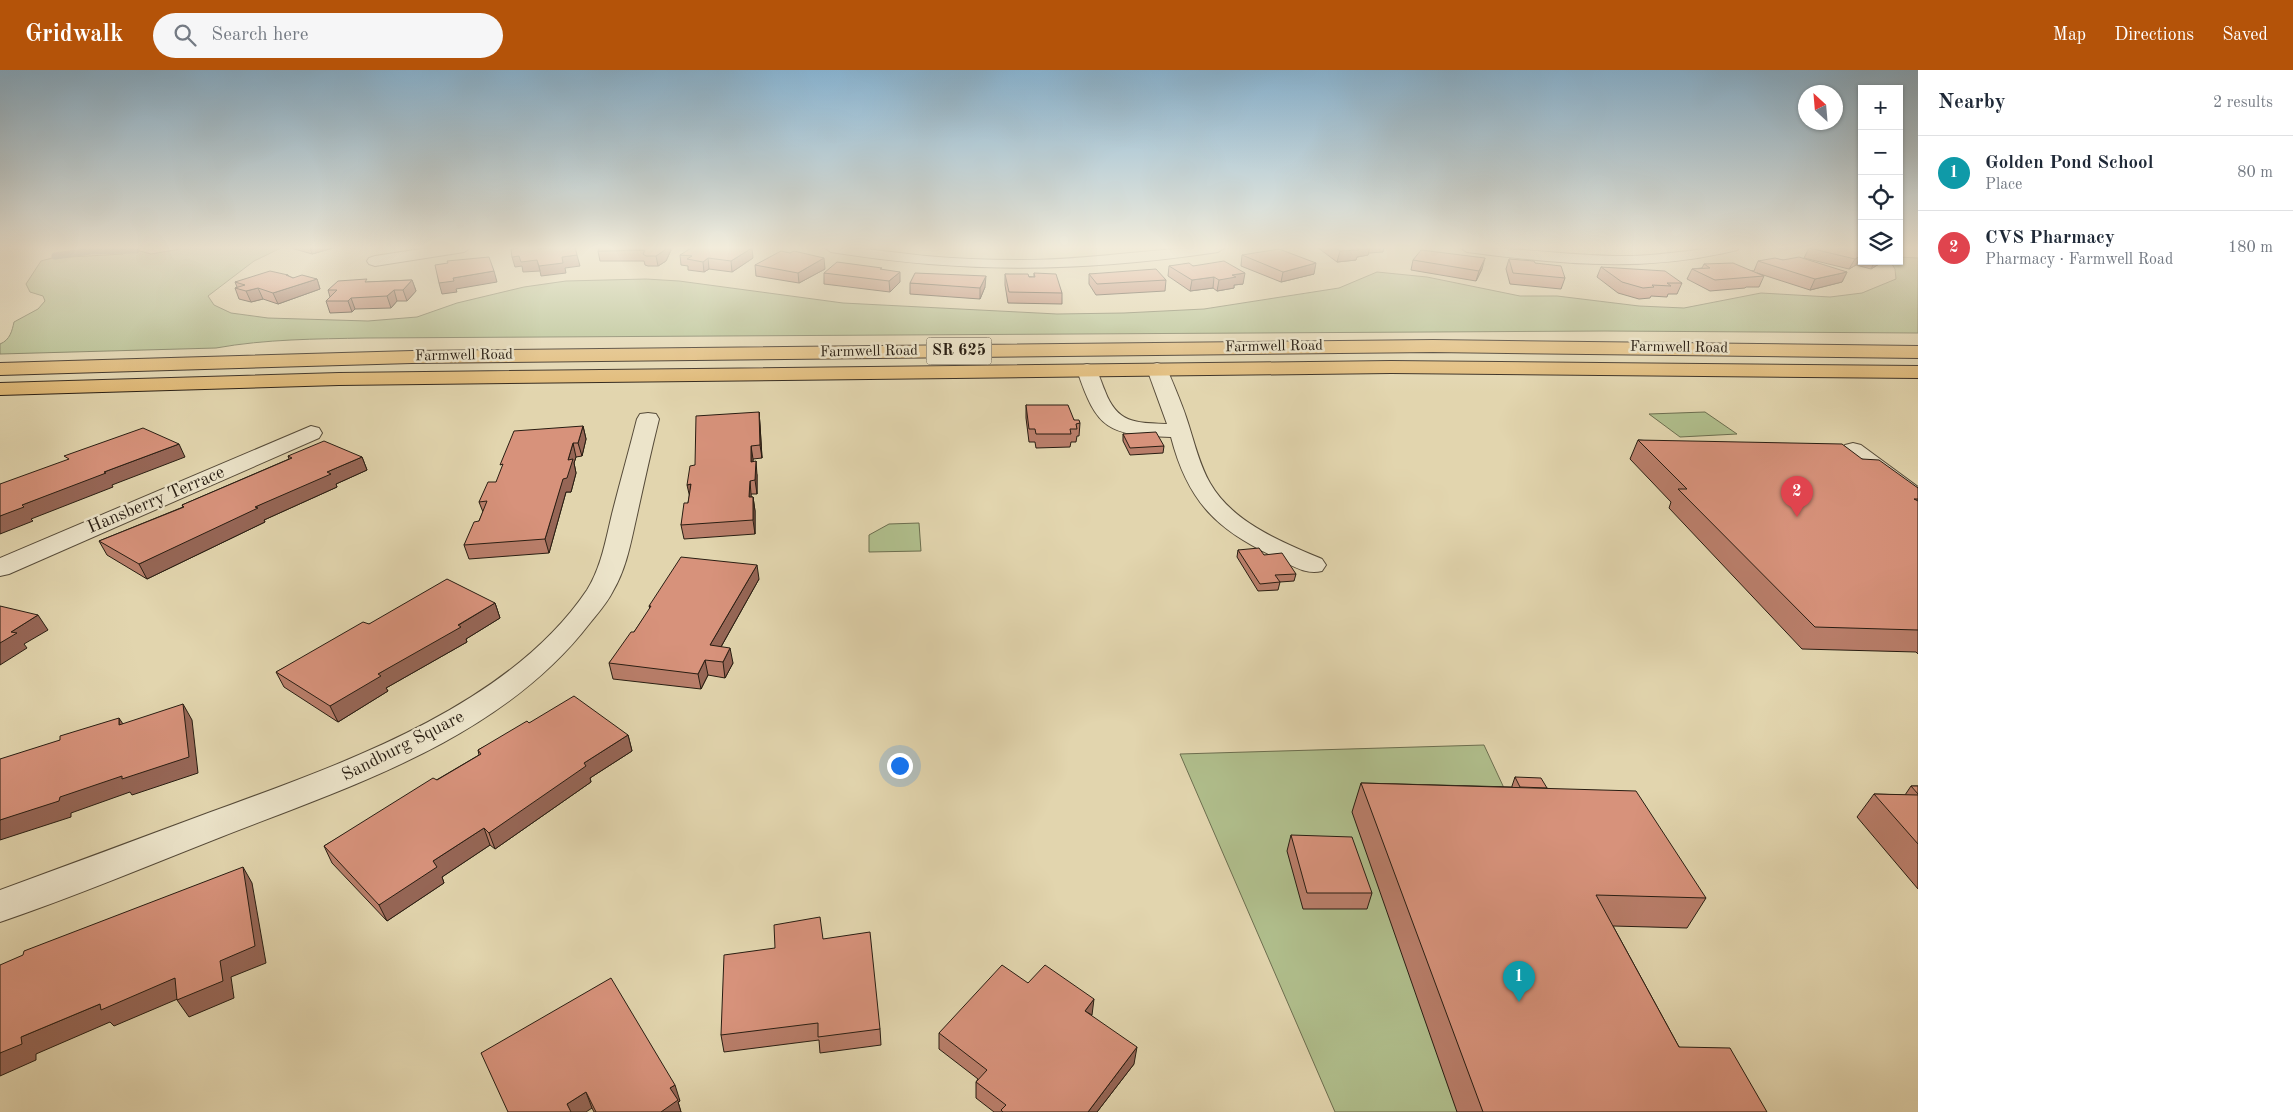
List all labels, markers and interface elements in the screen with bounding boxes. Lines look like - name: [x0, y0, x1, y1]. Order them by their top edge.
- search box: [153, 13, 503, 58]
- icon: search: [171, 21, 199, 49]
- text: Gridwalk: [25, 23, 123, 47]
- text: Search here: [211, 26, 309, 45]
- text: Map: [2053, 26, 2086, 44]
- text: Directions: [2114, 26, 2194, 44]
- text: Saved: [2222, 26, 2268, 44]
- north arrow: [1798, 85, 1843, 130]
- map controls: [1858, 85, 1903, 265]
- button: +: [1858, 85, 1903, 130]
- text: Nearby: [1938, 92, 2006, 113]
- text: 2 results: [2213, 95, 2273, 111]
- button: −: [1858, 130, 1903, 175]
- text: Golden Pond School: [1985, 154, 2154, 173]
- text: 1: [1949, 165, 1959, 181]
- text: 80 m: [2237, 165, 2273, 181]
- button: locate: [1858, 175, 1903, 220]
- text: Place: [1985, 177, 2022, 193]
- button: layers: [1858, 220, 1903, 265]
- text: CVS Pharmacy: [1985, 229, 2115, 248]
- text: 2: [1949, 240, 1959, 256]
- text: 180 m: [2228, 240, 2273, 256]
- text: Pharmacy · Farmwell Road: [1985, 252, 2173, 268]
- road number: SR 625: [926, 338, 992, 364]
- street label: Farmwell Road: [1225, 339, 1323, 355]
- street label: Farmwell Road: [1630, 340, 1728, 356]
- street label: Farmwell Road: [820, 344, 918, 360]
- street label: Farmwell Road: [415, 348, 513, 364]
- street label: Hansberry Terrace: [85, 463, 227, 537]
- pin: 2: [1781, 476, 1813, 517]
- street label: Sandburg Square: [339, 707, 467, 785]
- your location: [887, 753, 913, 779]
- pin: 1: [1503, 961, 1535, 1002]

